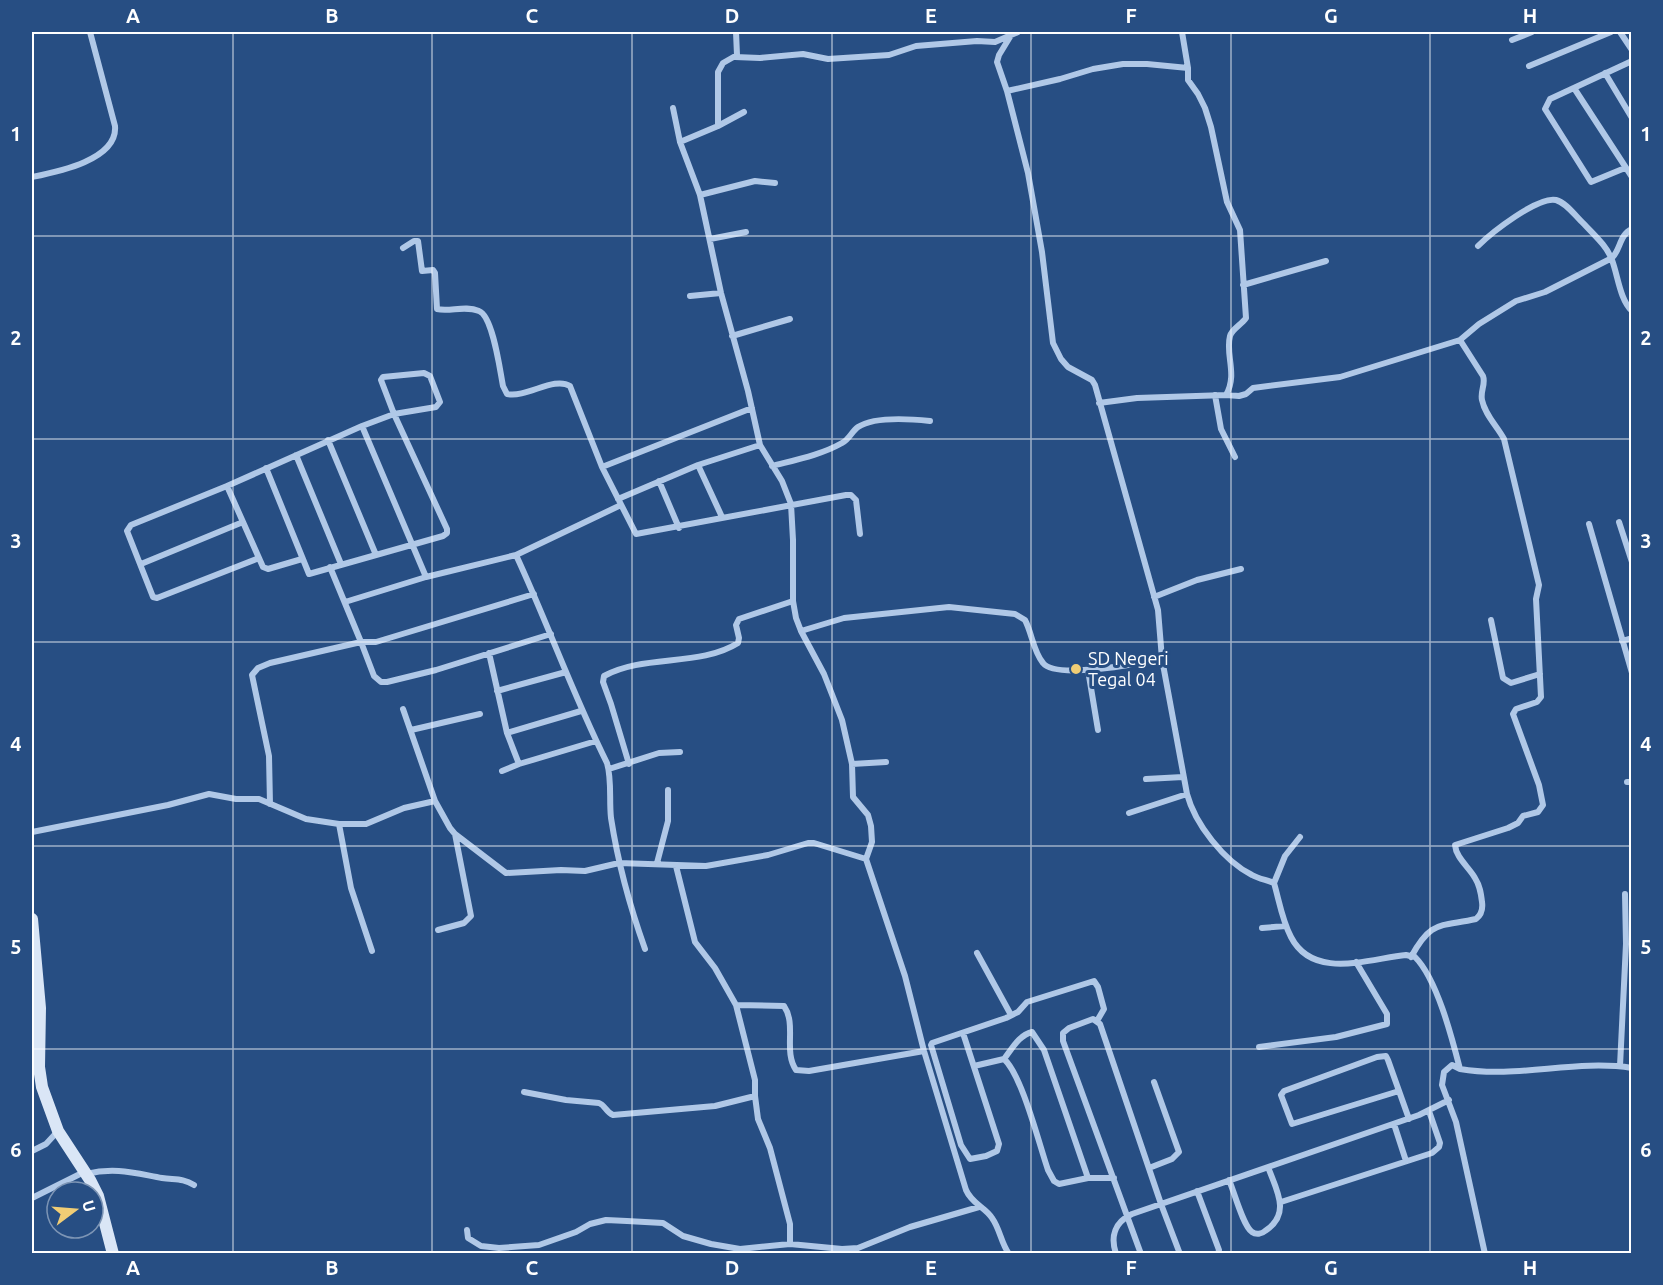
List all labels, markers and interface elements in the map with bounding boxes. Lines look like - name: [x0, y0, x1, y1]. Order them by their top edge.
- text: A: [126, 4, 140, 27]
- text: B: [325, 4, 339, 27]
- text: C: [526, 4, 539, 27]
- text: D: [725, 4, 739, 27]
- text: E: [925, 4, 937, 27]
- text: F: [1125, 4, 1137, 27]
- text: G: [1324, 4, 1338, 27]
- text: H: [1523, 4, 1537, 27]
- text: 1: [10, 122, 22, 145]
- text: 1: [1640, 122, 1652, 145]
- text: 2: [10, 326, 22, 349]
- text: 2: [1640, 326, 1652, 349]
- text: 3: [10, 529, 22, 552]
- text: 3: [1640, 529, 1652, 552]
- place label: SD Negeri Tegal 04: [1088, 648, 1169, 689]
- marker: SD Negeri Tegal 04: [1069, 662, 1083, 676]
- text: 4: [10, 732, 22, 755]
- text: 4: [1640, 732, 1652, 755]
- text: 5: [10, 935, 22, 958]
- text: 5: [1640, 935, 1652, 958]
- text: 6: [10, 1138, 22, 1161]
- text: 6: [1640, 1138, 1652, 1161]
- north arrow: [45, 1180, 105, 1240]
- text: U: [79, 1198, 100, 1214]
- text: A: [126, 1256, 140, 1279]
- text: B: [325, 1256, 339, 1279]
- text: C: [526, 1256, 539, 1279]
- text: D: [725, 1256, 739, 1279]
- text: E: [925, 1256, 937, 1279]
- text: F: [1125, 1256, 1137, 1279]
- text: G: [1324, 1256, 1338, 1279]
- text: H: [1523, 1256, 1537, 1279]

